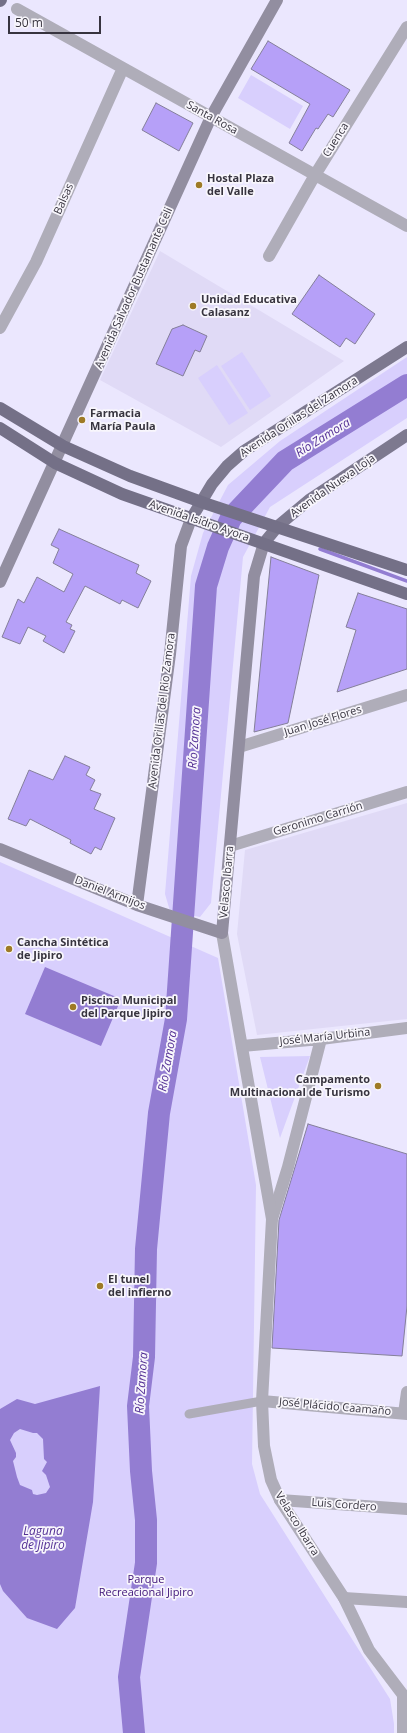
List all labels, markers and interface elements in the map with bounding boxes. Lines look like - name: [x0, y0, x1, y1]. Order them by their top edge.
- scale bar: [10, 8, 103, 34]
- text: 50 m: [15, 14, 43, 31]
- street label: Santa Rosa: [184, 99, 240, 137]
- street label: Cuenca: [320, 120, 352, 160]
- place label: Hostal Plaza del Valle: [207, 172, 274, 198]
- marker: Hostal Plaza del Valle: [194, 180, 204, 190]
- street label: Balsas: [51, 181, 77, 217]
- street label: Avenida Salvador Bustamante Celi: [92, 205, 176, 371]
- place label: Unidad Educativa Calasanz: [201, 293, 297, 319]
- marker: Unidad Educativa Calasanz: [188, 301, 198, 311]
- street label: Avenida Orillas del Zamora: [238, 374, 360, 460]
- place label: Farmacia María Paula: [90, 407, 156, 433]
- marker: Farmacia María Paula: [77, 415, 87, 425]
- water label: Río Zamora: [293, 416, 353, 460]
- street label: Avenida Nueva Loja: [288, 452, 378, 520]
- street label: Avenida Isidro Ayora: [147, 498, 251, 544]
- street label: Avenida Orillas del Rio Zamora: [146, 632, 178, 790]
- street label: Juan José Flores: [283, 703, 363, 739]
- water label: Río Zamora: [186, 707, 204, 769]
- street label: Geronimo Carrión: [272, 799, 364, 839]
- street label: Velasco Ibarra: [217, 845, 237, 919]
- street label: Daniel Armijos: [73, 873, 147, 913]
- place label: Cancha Sintética de Jipiro: [17, 936, 109, 962]
- marker: Cancha Sintética de Jipiro: [4, 944, 14, 954]
- place label: Piscina Municipal del Parque Jipiro: [81, 994, 177, 1020]
- marker: Piscina Municipal del Parque Jipiro: [68, 1002, 78, 1012]
- street label: José María Urbina: [279, 1026, 371, 1048]
- water label: Río Zamora: [156, 1029, 180, 1093]
- place label: Campamento Multinacional de Turismo: [230, 1073, 370, 1099]
- marker: Campamento Multinacional de Turismo: [373, 1081, 383, 1091]
- place label: El tunel del infierno: [108, 1273, 171, 1299]
- marker: El tunel del infierno: [95, 1281, 105, 1291]
- water label: Río Zamora: [133, 1352, 151, 1414]
- street label: José Plácido Caamaño: [278, 1396, 392, 1418]
- street label: Velasco Ibarra: [272, 1490, 322, 1558]
- street label: Luis Cordero: [311, 1496, 377, 1514]
- water label: Laguna de Jipiro: [21, 1525, 65, 1553]
- park label: Parque Recreacional Jipiro: [99, 1573, 193, 1599]

